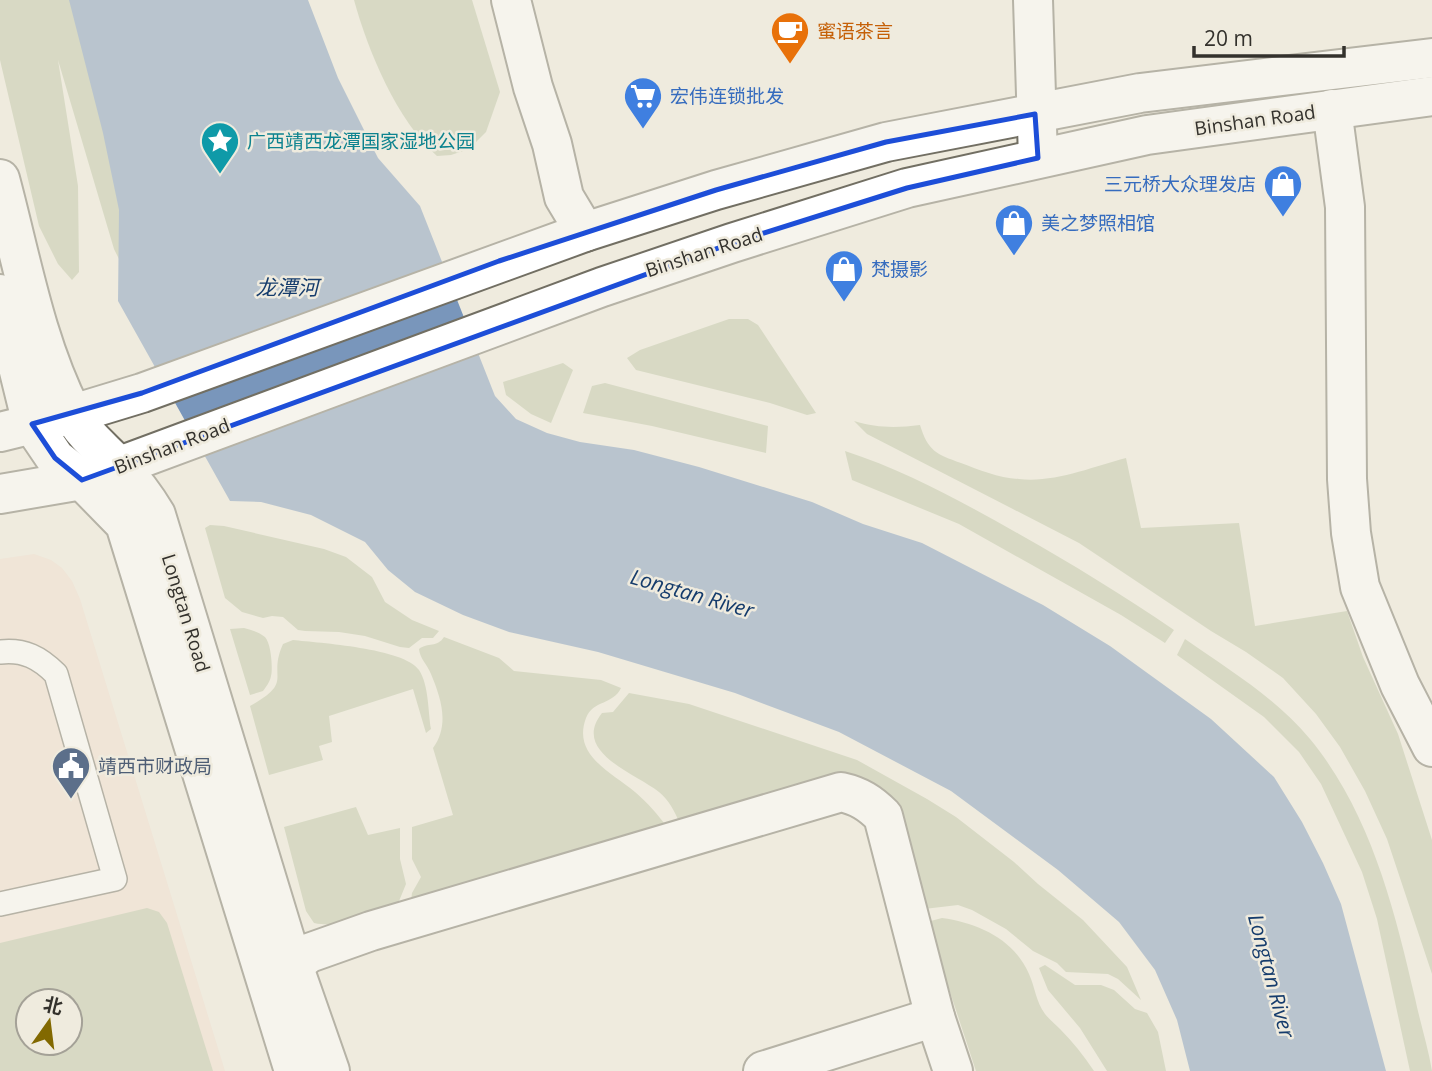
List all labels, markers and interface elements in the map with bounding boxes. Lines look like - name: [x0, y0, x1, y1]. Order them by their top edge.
- cafe icon: 蜜语茶言: [769, 10, 811, 65]
- scale bar: [1194, 14, 1344, 58]
- place label: 蜜语茶言: [817, 18, 893, 44]
- text: 20 m: [1204, 24, 1253, 52]
- supermarket icon: 宏伟连锁批发: [622, 75, 664, 130]
- place label: 宏伟连锁批发: [670, 83, 784, 109]
- street label: Binshan Road: [1193, 99, 1317, 141]
- place icon: 广西靖西龙潭国家湿地公园: [199, 120, 241, 175]
- place label: 广西靖西龙潭国家湿地公园: [247, 128, 475, 154]
- shop icon: 三元桥大众理发店: [1262, 163, 1304, 218]
- place label: 三元桥大众理发店: [1104, 171, 1256, 197]
- shop icon: 美之梦照相馆: [993, 202, 1035, 257]
- place label: 美之梦照相馆: [1041, 210, 1155, 236]
- street label: Binshan Road: [642, 221, 766, 283]
- shop icon: 梵摄影: [823, 248, 865, 303]
- place label: 梵摄影: [871, 256, 928, 282]
- water label: 龙潭河: [256, 273, 322, 301]
- street label: Binshan Road: [110, 412, 234, 480]
- street label: Longtan Road: [156, 551, 216, 675]
- water label: Longtan River: [627, 562, 758, 624]
- public building icon: 靖西市财政局: [50, 745, 92, 800]
- place label: 靖西市财政局: [98, 753, 212, 779]
- water label: Longtan River: [1242, 911, 1302, 1041]
- north arrow: [14, 987, 84, 1057]
- text: 北: [41, 991, 65, 1020]

